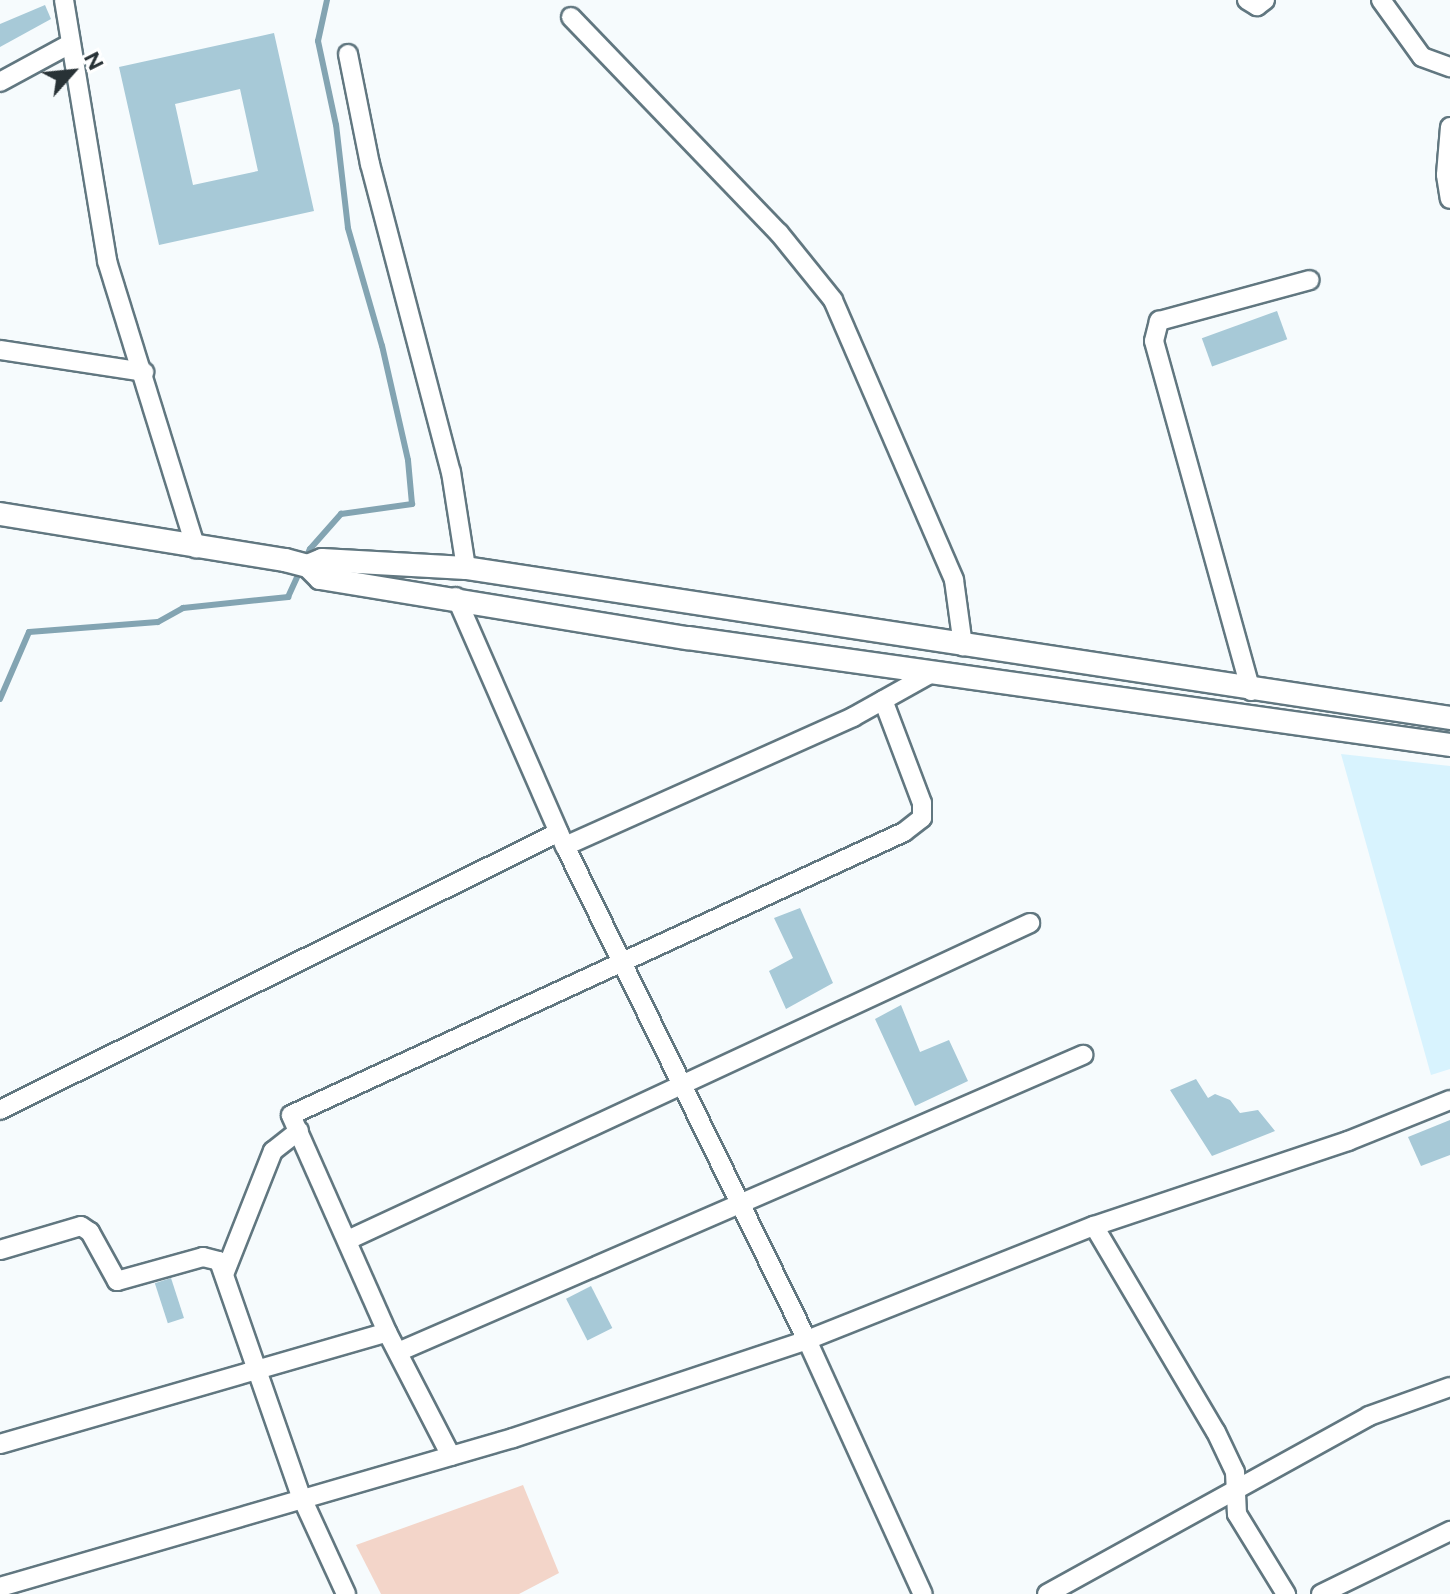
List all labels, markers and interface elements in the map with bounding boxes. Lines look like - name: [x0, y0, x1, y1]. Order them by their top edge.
- north arrow: [32, 32, 112, 112]
- text: N: [78, 47, 110, 75]

